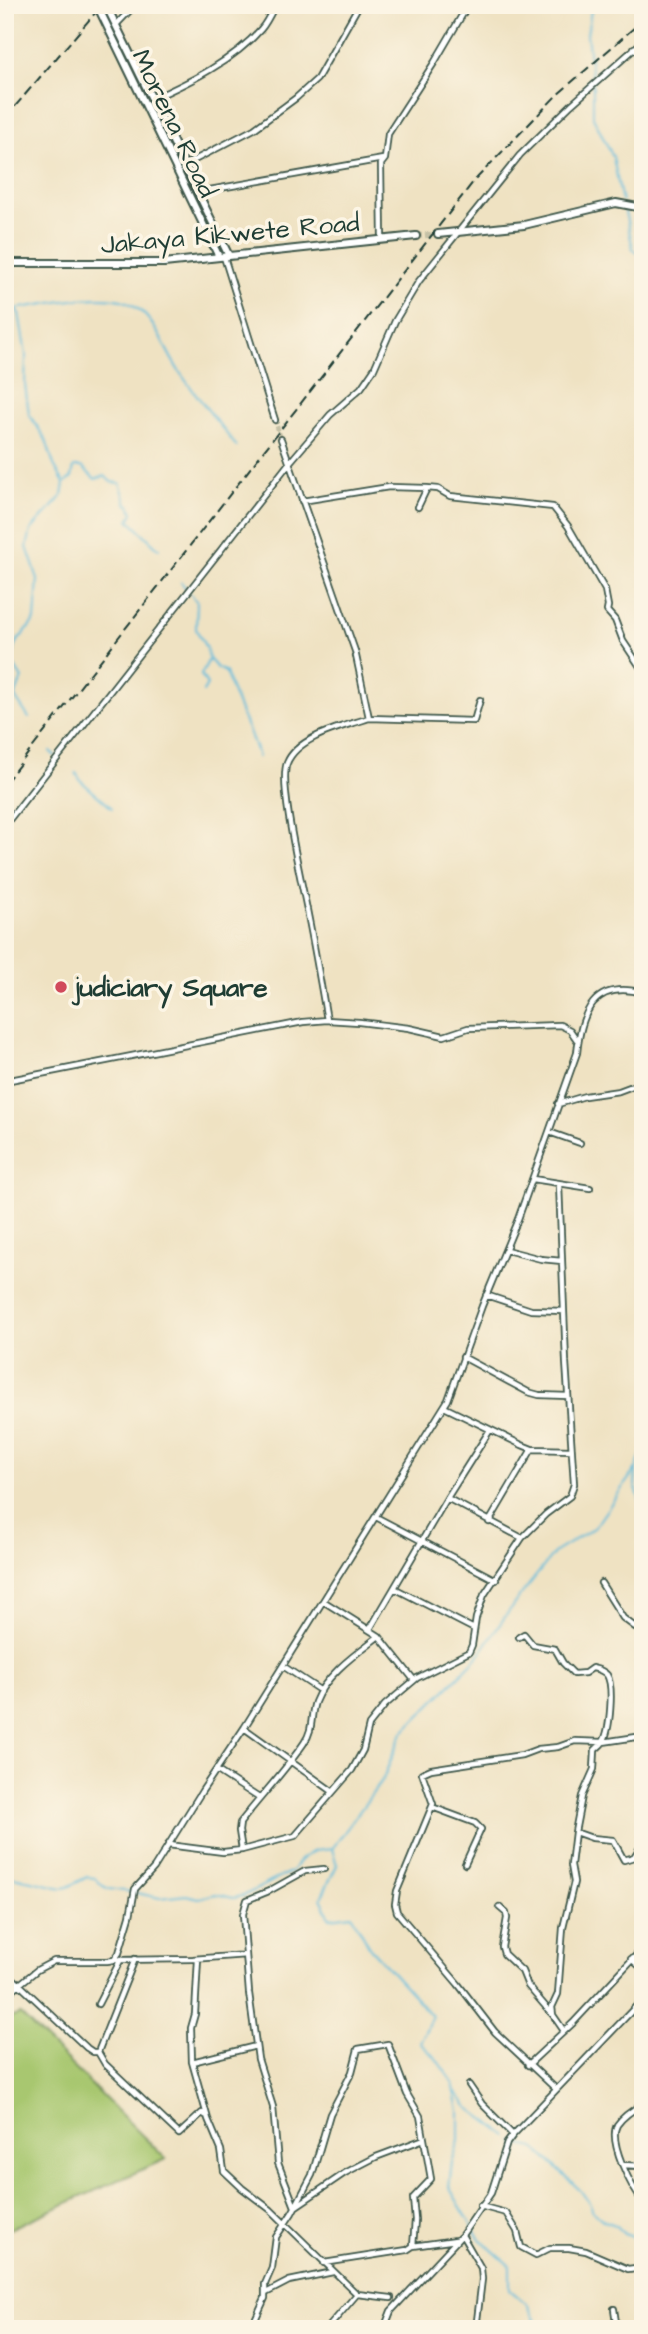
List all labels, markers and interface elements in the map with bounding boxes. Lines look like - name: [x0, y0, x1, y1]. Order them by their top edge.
- street label: Morena Road: [123, 43, 226, 204]
- street label: Jakaya Kikwete Road: [99, 205, 361, 265]
- place label: judiciary Square: [71, 970, 268, 1009]
- marker: judiciary Square: [53, 979, 69, 995]

